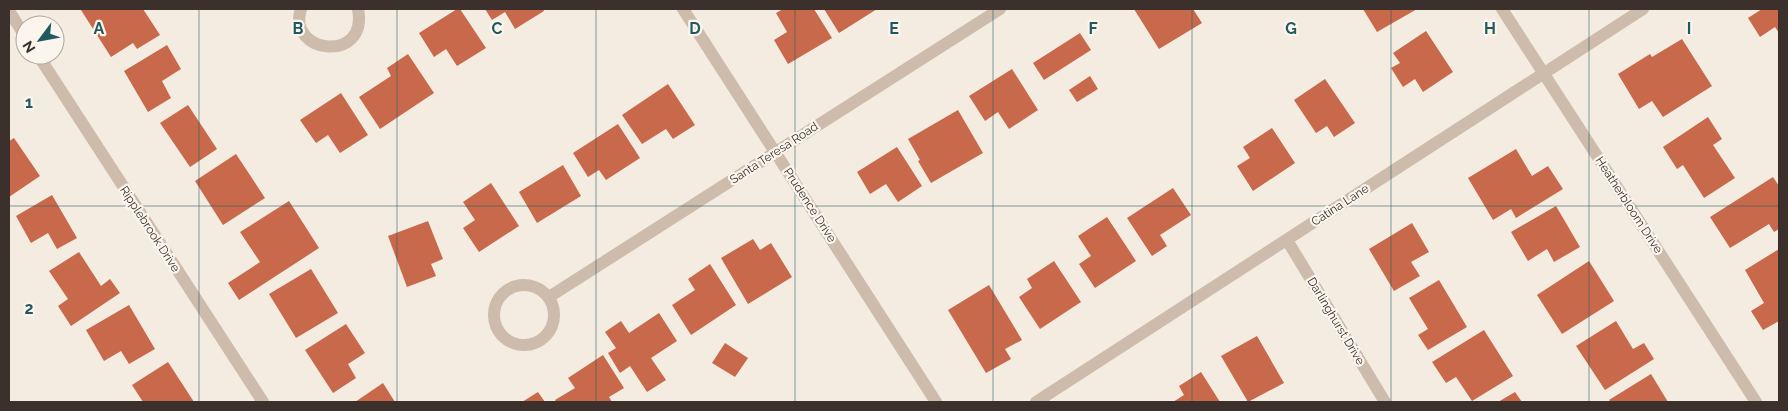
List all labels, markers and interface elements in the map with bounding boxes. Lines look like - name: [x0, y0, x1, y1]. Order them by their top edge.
- north arrow: [15, 15, 65, 65]
- text: A: [94, 19, 105, 38]
- text: B: [293, 19, 304, 38]
- text: C: [492, 19, 503, 38]
- text: D: [689, 19, 701, 38]
- text: E: [889, 19, 899, 38]
- text: F: [1088, 19, 1098, 38]
- text: G: [1285, 19, 1297, 38]
- text: H: [1484, 19, 1496, 38]
- text: I: [1687, 19, 1691, 38]
- text: N: [19, 38, 39, 56]
- text: 1: [25, 93, 33, 112]
- street label: Santa Teresa Road: [727, 119, 821, 187]
- street label: Heatherbloom Drive: [1593, 154, 1665, 256]
- street label: Prudence Drive: [781, 165, 839, 245]
- street label: Catina Lane: [1309, 181, 1371, 229]
- street label: Ripplebrook Drive: [117, 184, 183, 274]
- street label: Darlinghurst Drive: [1304, 275, 1368, 367]
- text: 2: [24, 299, 34, 318]

